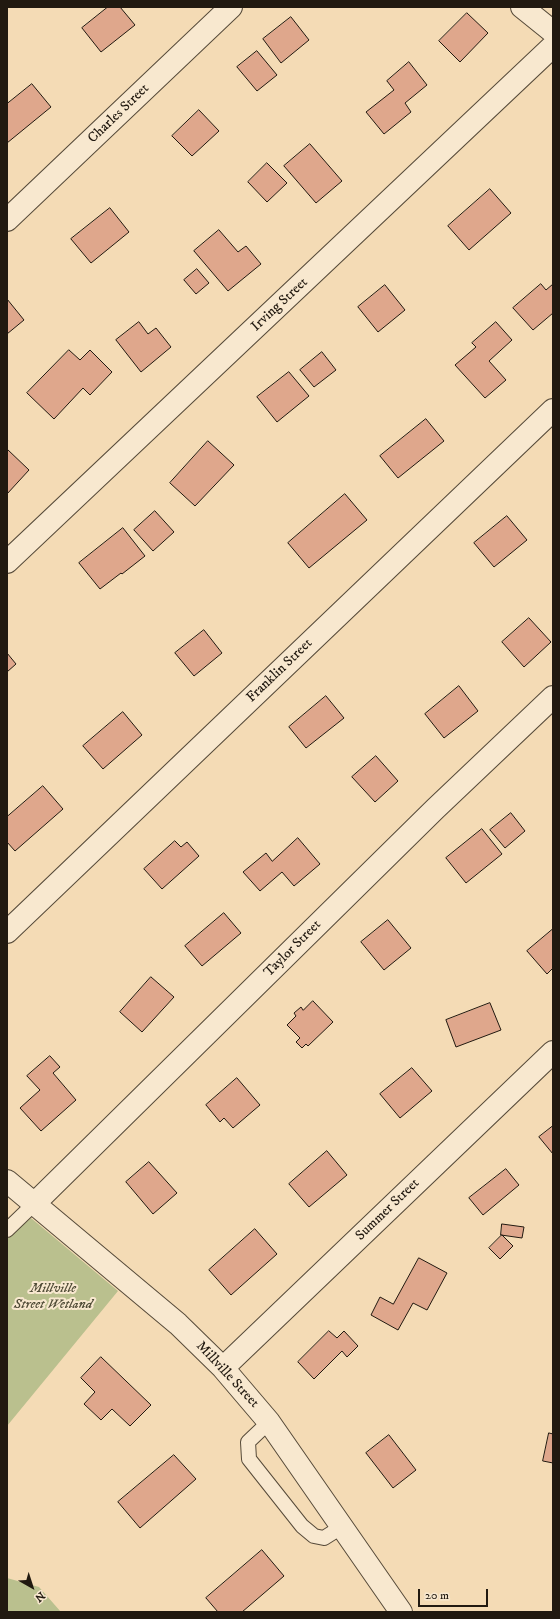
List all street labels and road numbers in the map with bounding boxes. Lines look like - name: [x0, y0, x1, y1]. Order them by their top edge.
- street label: Charles Street: [85, 81, 153, 147]
- street label: Irving Street: [248, 275, 312, 335]
- street label: Franklin Street: [244, 636, 316, 706]
- street label: Taylor Street: [261, 917, 325, 981]
- street label: Summer Street: [353, 1175, 423, 1245]
- street label: Millville Street: [192, 1338, 262, 1412]

